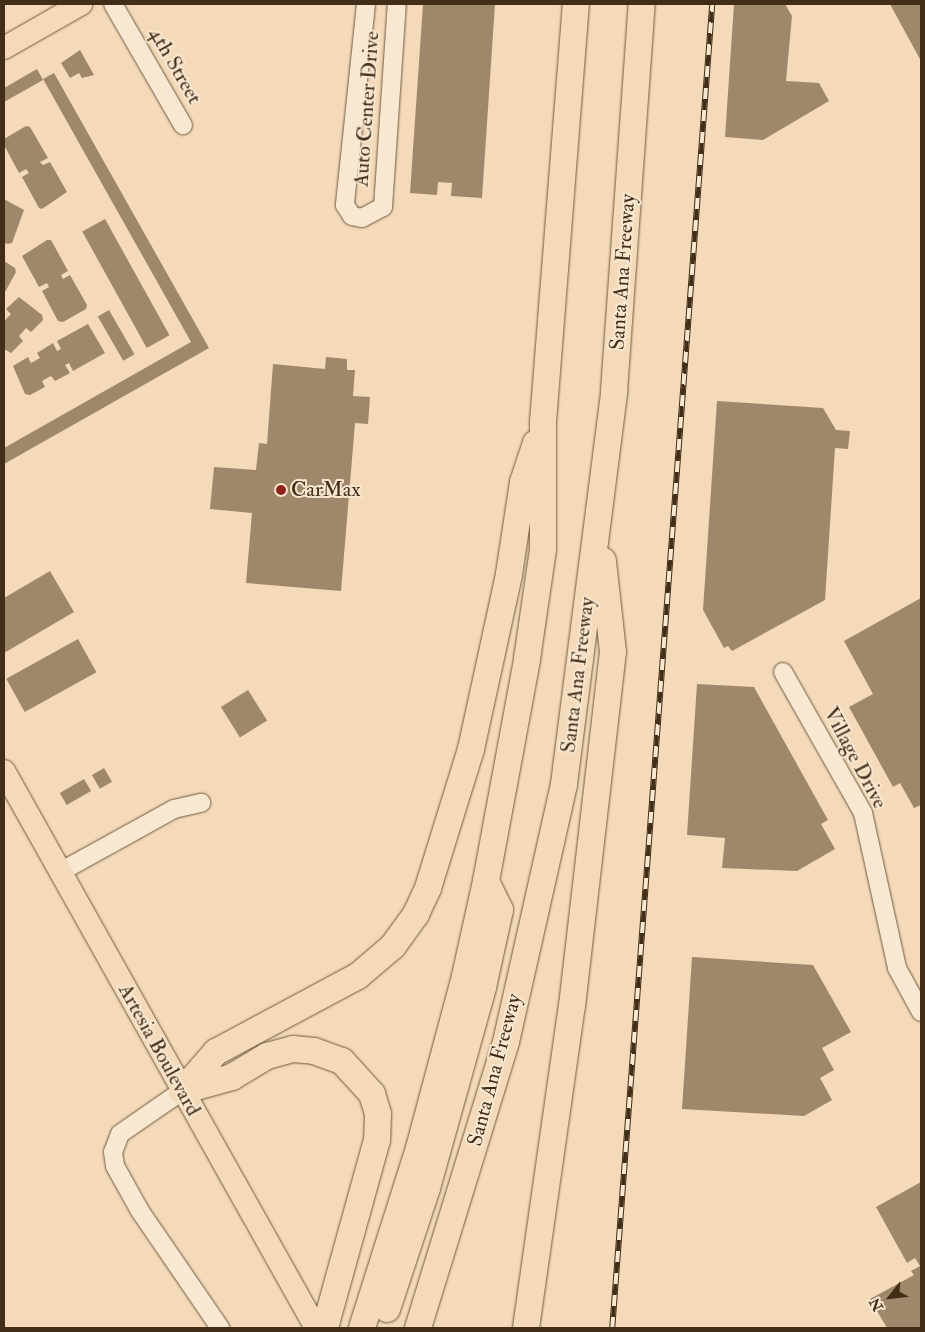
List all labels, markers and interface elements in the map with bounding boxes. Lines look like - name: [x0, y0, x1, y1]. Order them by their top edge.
- street label: 4th Street: [143, 23, 207, 109]
- street label: Auto Center Drive: [349, 30, 385, 188]
- street label: Santa Ana Freeway: [605, 193, 641, 351]
- place label: CarMax: [291, 477, 361, 503]
- marker: CarMax: [275, 484, 287, 496]
- street label: Santa Ana Freeway: [556, 596, 600, 754]
- street label: Village Drive: [818, 703, 892, 813]
- street label: Artesia Boulevard: [112, 980, 206, 1120]
- street label: Santa Ana Freeway: [463, 991, 527, 1149]
- north arrow: [865, 1272, 915, 1322]
- text: N: [866, 1295, 887, 1314]

